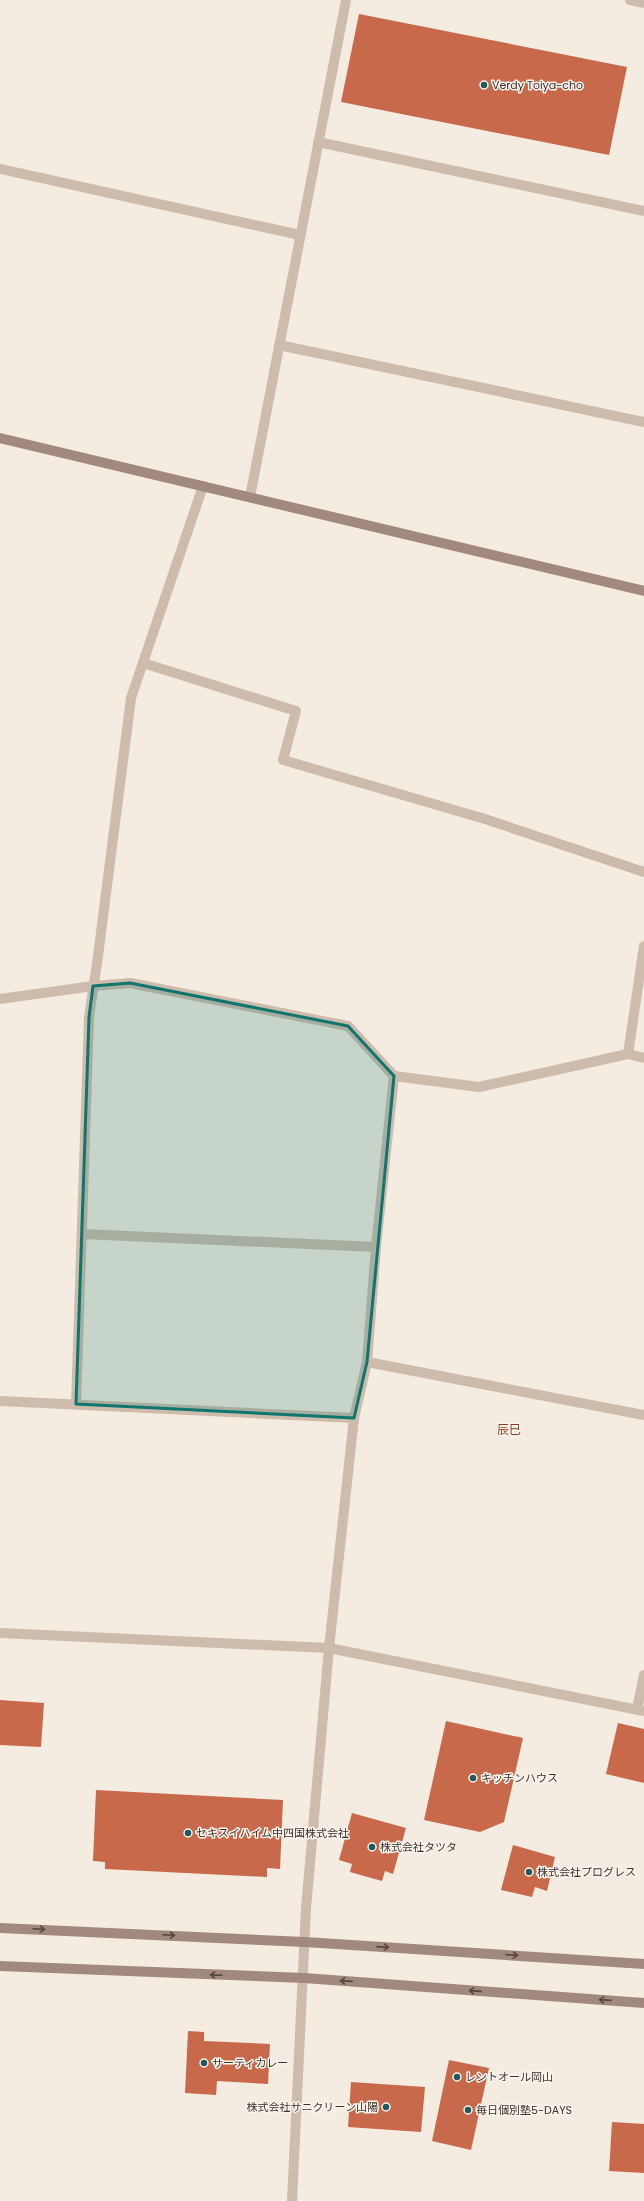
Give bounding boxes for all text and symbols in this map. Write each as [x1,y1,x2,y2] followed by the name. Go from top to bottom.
[492,77,583,93] place label: Verdy Toiya-cho
[479,80,489,90] marker: Verdy Toiya-cho
[497,1421,521,1438] district label: 辰巳
[481,1770,558,1786] place label: キッチンハウス
[468,1773,478,1783] marker: キッチンハウス
[196,1825,349,1841] place label: セキスイハイム中四国株式会社
[183,1828,193,1838] marker: セキスイハイム中四国株式会社
[380,1839,457,1855] place label: 株式会社タツタ
[367,1842,377,1852] marker: 株式会社タツタ
[537,1864,636,1880] place label: 株式会社プログレス
[524,1867,534,1877] marker: 株式会社プログレス
[32,1926,45,1933] one-way arrow
[162,1932,175,1939] one-way arrow
[376,1943,389,1950] one-way arrow
[505,1952,518,1959] one-way arrow
[210,1971,223,1978] one-way arrow
[340,1978,353,1985] one-way arrow
[469,1987,482,1994] one-way arrow
[599,1997,612,2004] one-way arrow
[212,2055,288,2071] place label: サーティカレー
[199,2058,209,2068] marker: サーティカレー
[465,2069,553,2085] place label: レントオール岡山
[452,2072,462,2082] marker: レントオール岡山
[247,2099,378,2115] place label: 株式会社サニクリーン山陽
[381,2102,391,2112] marker: 株式会社サニクリーン山陽
[476,2102,572,2118] place label: 毎日個別塾5-DAYS
[463,2105,473,2115] marker: 毎日個別塾5-DAYS

